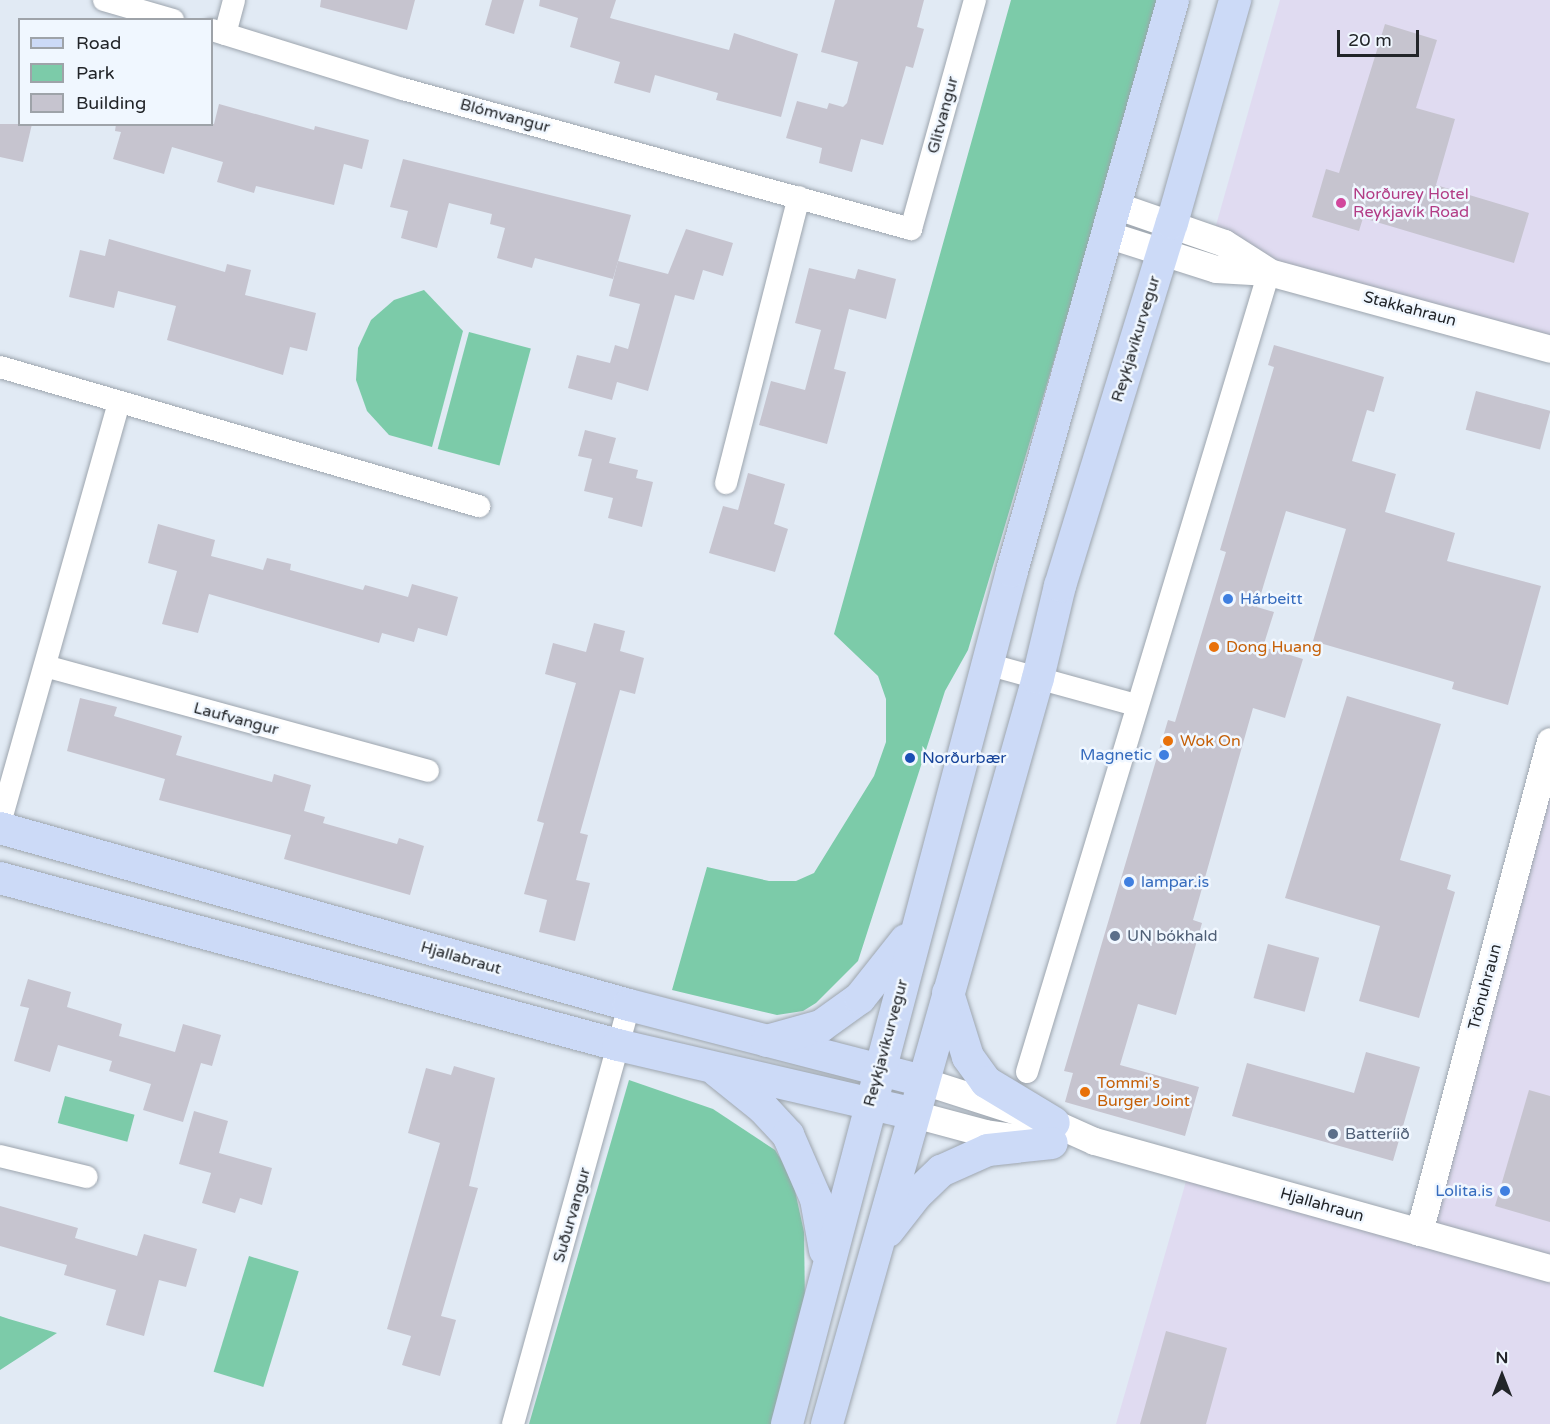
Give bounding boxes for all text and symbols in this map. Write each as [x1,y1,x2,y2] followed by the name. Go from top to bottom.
[18,18,213,126] legend
[1340,18,1422,56] scale bar
[1348,29,1392,51] text: 20 m
[76,32,121,54] text: Road
[76,62,114,84] text: Park
[923,74,963,156] street label: Glitvangur
[76,92,146,114] text: Building
[458,95,552,137] street label: Blómvangur
[1353,184,1469,222] place label: Norðurey Hotel Reykjavík Road
[1334,196,1348,210] marker: Norðurey Hotel Reykjavík Road
[1108,274,1164,404] street label: Reykjavíkurvegur
[1362,287,1458,331] street label: Stakkahraun
[1240,589,1303,609] place label: Hárbeitt
[1221,592,1235,606] marker: Hárbeitt
[1226,637,1322,657] place label: Dong Huang
[1207,640,1221,654] marker: Dong Huang
[191,698,281,740] street label: Laufvangur
[1180,731,1241,751] place label: Wok On
[1161,734,1175,748] marker: Wok On
[1080,745,1152,765] place label: Magnetic
[922,748,1006,768] place label: Norðurbær
[1157,748,1171,762] marker: Magnetic
[903,751,917,765] marker: Norðurbær
[1141,872,1209,892] place label: lampar.is
[1122,875,1136,889] marker: lampar.is
[1127,926,1217,946] place label: UN bókhald
[1108,929,1122,943] marker: UN bókhald
[418,937,504,979] street label: Hjallabraut
[1464,942,1506,1032] street label: Trönuhraun
[860,977,912,1109] street label: Reykjavíkurvegur
[1097,1073,1190,1111] place label: Tommi's Burger Joint
[1078,1085,1092,1099] marker: Tommi's Burger Joint
[1345,1124,1410,1144] place label: Batteríið
[1326,1127,1340,1141] marker: Batteríið
[549,1165,595,1265] street label: Suðurvangur
[1435,1181,1493,1201] place label: Lolita.is
[1278,1184,1366,1226] street label: Hjallahraun
[1498,1184,1512,1198] marker: Lolita.is
[1472,1346,1532,1406] north arrow
[1496,1348,1508,1368] text: N

